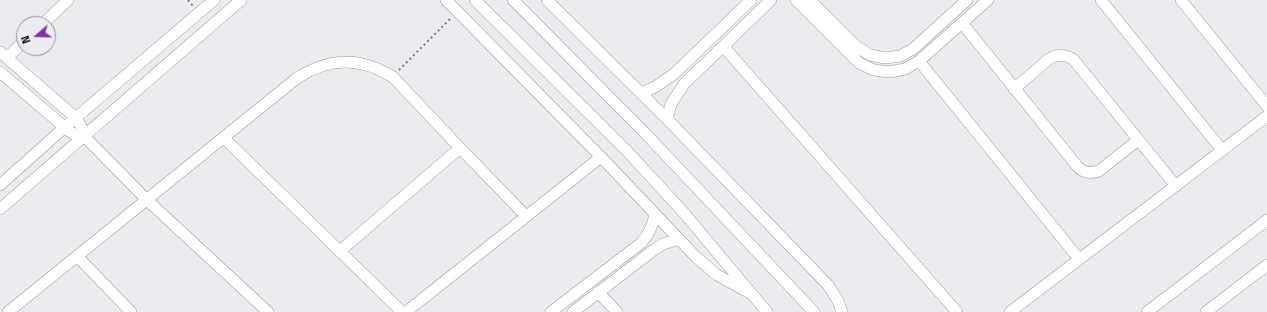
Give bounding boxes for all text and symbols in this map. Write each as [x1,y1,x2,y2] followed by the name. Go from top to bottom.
[16,16,56,56] north arrow
[17,33,34,46] text: N

